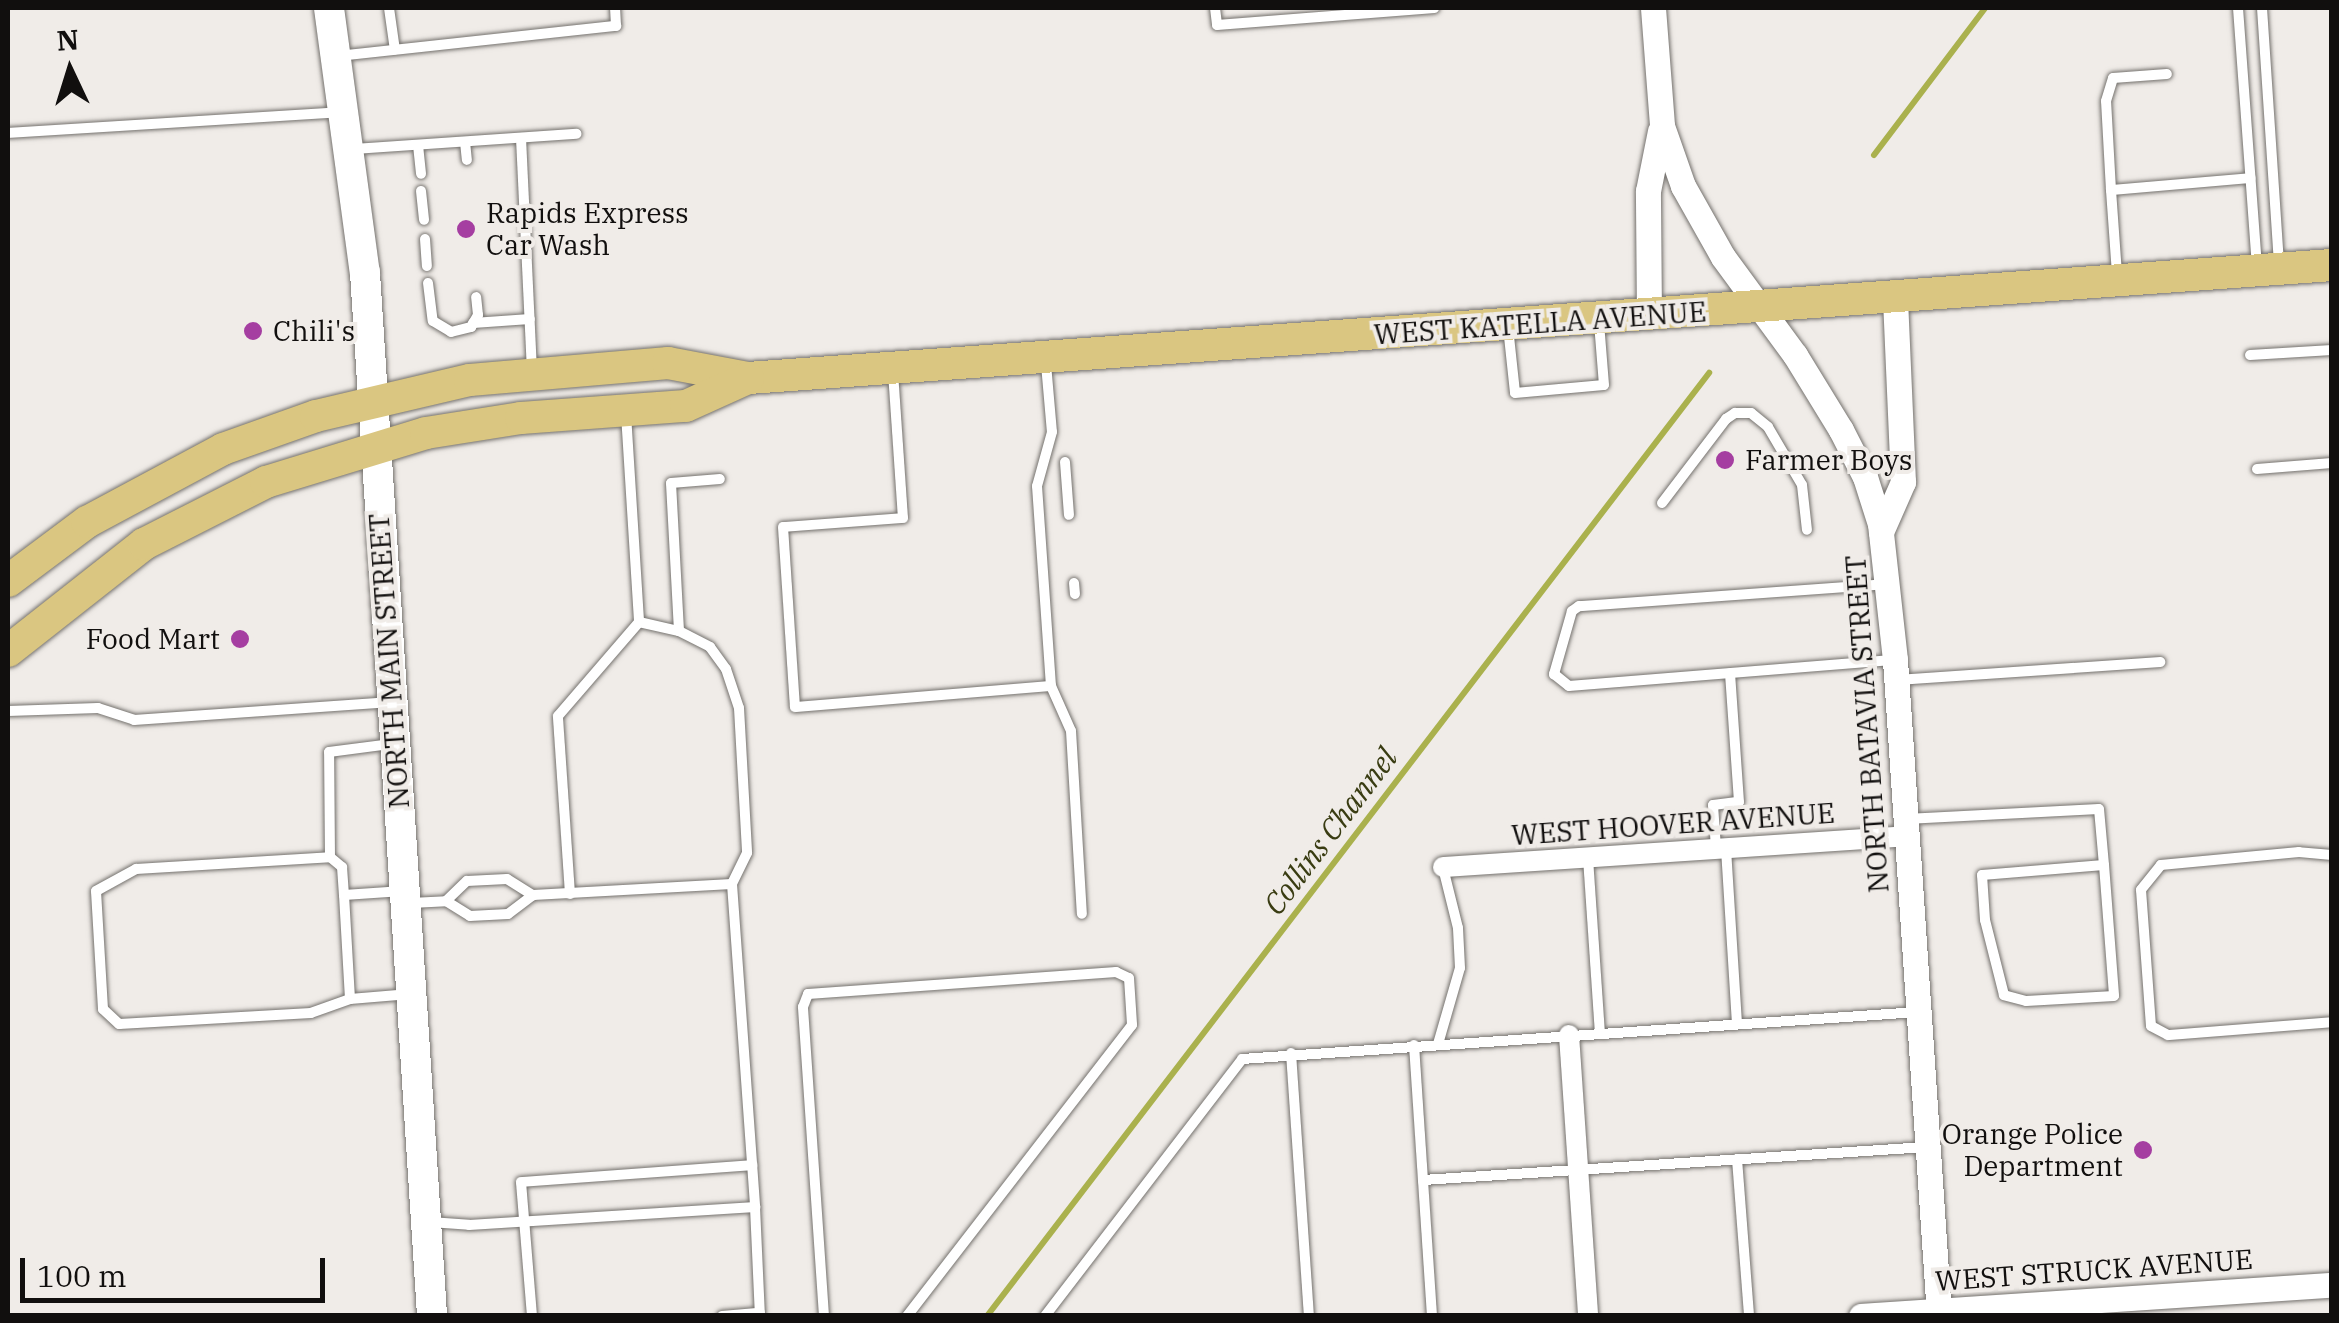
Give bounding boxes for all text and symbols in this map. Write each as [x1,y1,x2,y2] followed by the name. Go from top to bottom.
[20,20,120,120] north arrow
[56,20,80,59] text: N
[486,196,689,262] place label: Rapids Express Car Wash
[455,218,477,240] marker: Rapids Express Car Wash
[1372,295,1708,351] street label: WEST KATELLA AVENUE
[273,314,355,348] place label: Chili's
[242,320,264,342] marker: Chili's
[1745,443,1912,477] place label: Farmer Boys
[1714,449,1736,471] marker: Farmer Boys
[362,512,416,810] street label: NORTH MAIN STREET
[1838,554,1896,894] street label: NORTH BATAVIA STREET
[86,622,220,656] place label: Food Mart
[229,628,251,650] marker: Food Mart
[1256,741,1404,921] water label: Collins Channel
[1510,796,1836,852] street label: WEST HOOVER AVENUE
[1942,1117,2123,1183] place label: Orange Police Department
[2132,1139,2154,1161] marker: Orange Police Department
[25,1238,330,1300] scale bar
[1934,1242,2254,1298] street label: WEST STRUCK AVENUE
[37,1256,127,1295] text: 100 m

